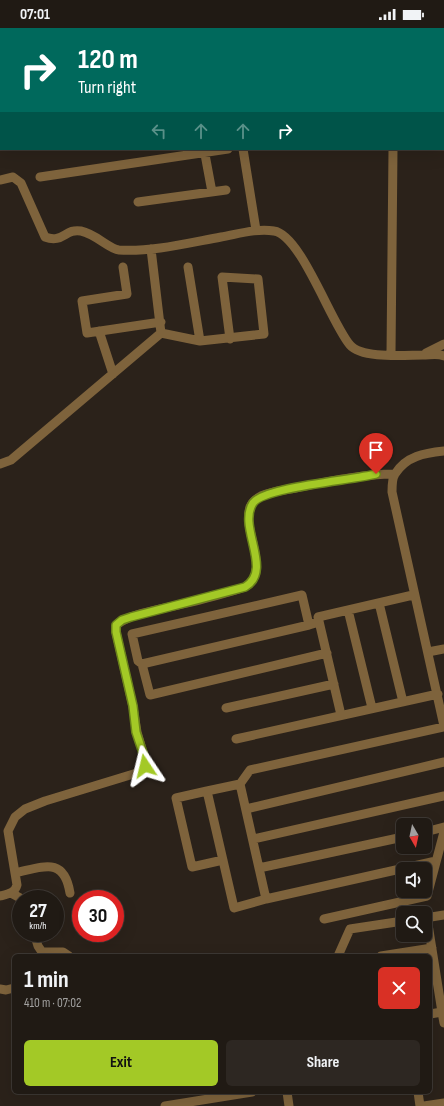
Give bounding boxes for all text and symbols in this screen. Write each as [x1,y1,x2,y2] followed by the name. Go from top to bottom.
[20,5,50,24] text: 07:01
[78,43,138,76] text: 120 m
[12,44,64,96] icon: right
[78,77,136,98] text: Turn right
[148,120,170,142] icon: left
[190,120,212,142] icon: ahead
[232,120,254,142] icon: ahead
[274,120,296,142] icon: right
[359,433,393,474] pin
[365,439,387,461] icon: arrive
[124,745,166,787] position arrow
[396,818,432,854] north arrow
[396,818,432,942] map controls
[396,862,432,898] button: sound
[72,890,124,942] speed limit sign: 30
[29,899,47,923] text: 27
[396,906,432,942] button: search
[29,920,47,932] text: km/h
[24,965,69,994] text: 1 min
[378,967,420,1009] button: close
[24,995,81,1011] text: 410 m · 07:02
[24,1040,218,1086] button: Exit
[226,1040,420,1086] button: Share

